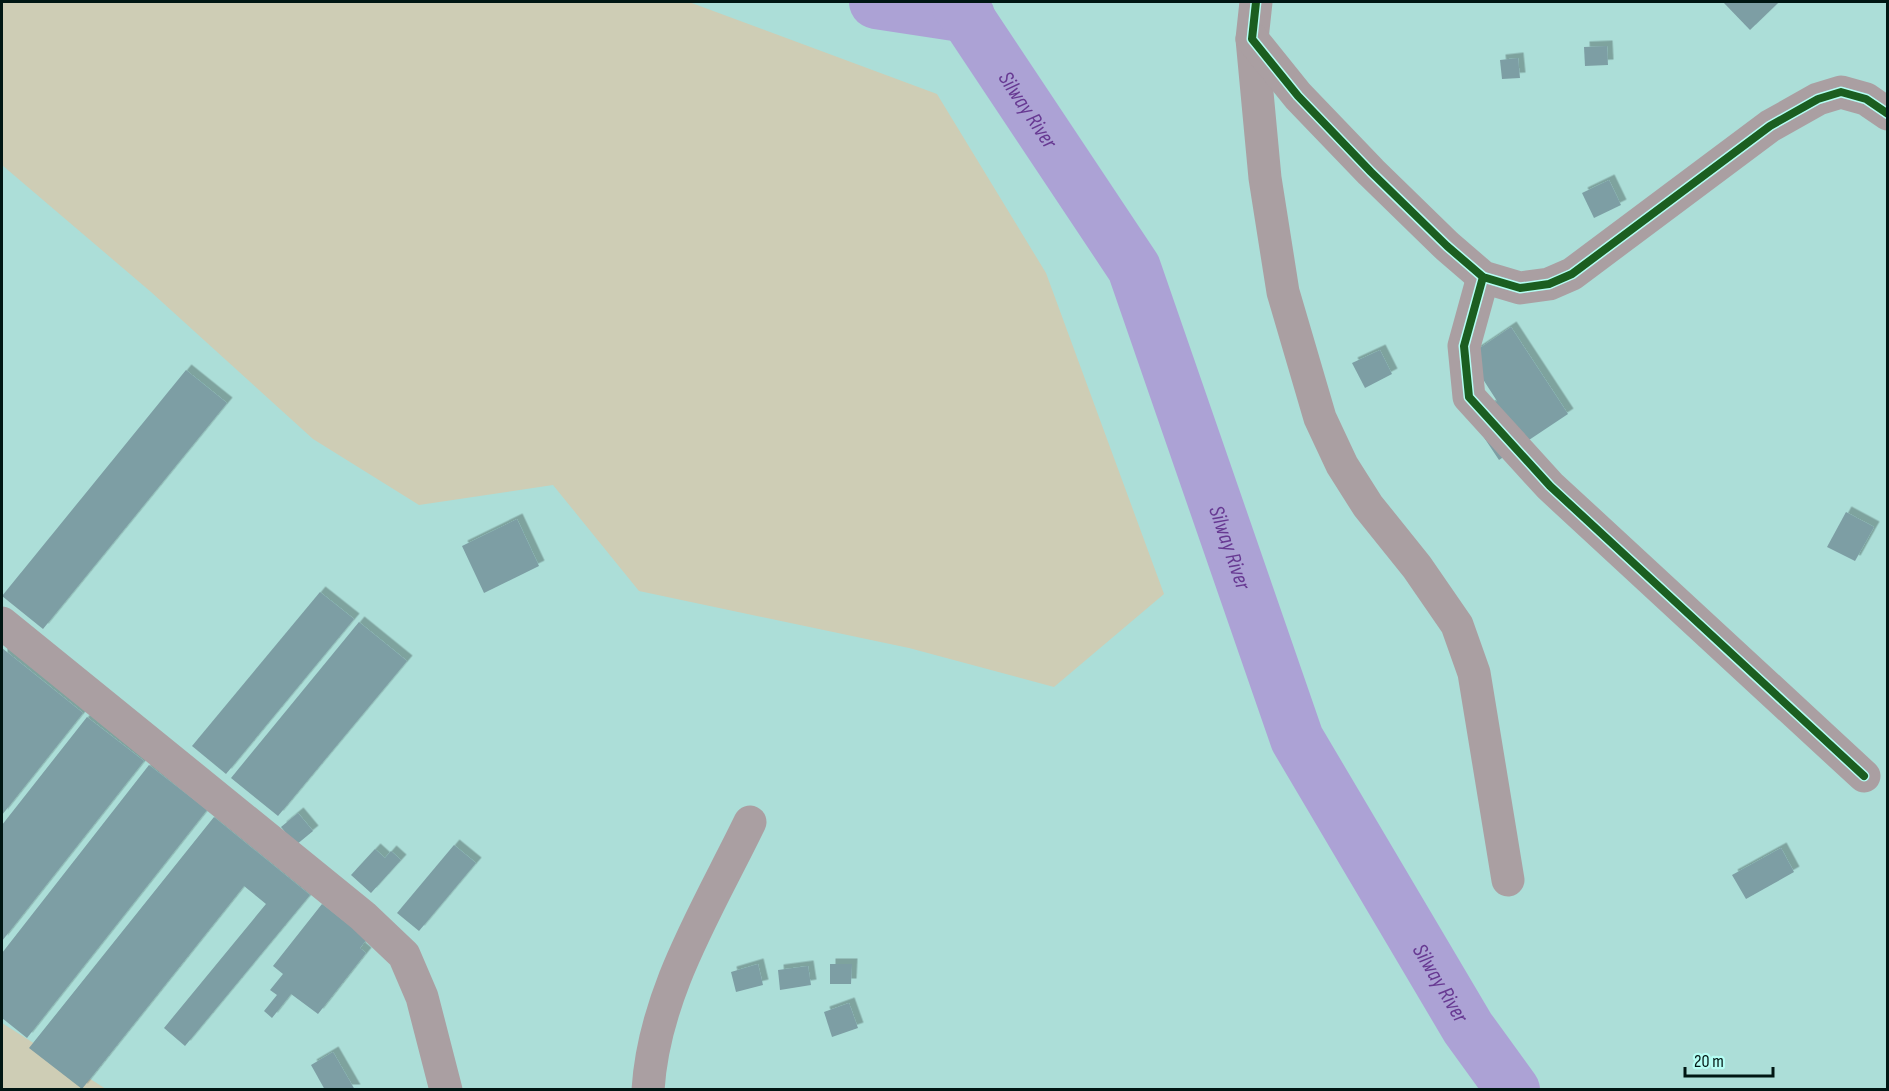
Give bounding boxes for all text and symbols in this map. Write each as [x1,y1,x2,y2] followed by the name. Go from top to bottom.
[992,67,1063,155] water label: Silway River
[1202,502,1256,594] water label: Silway River
[1406,939,1474,1028] water label: Silway River
[1685,1040,1774,1078] scale bar
[1694,1051,1724,1072] text: 20 m

